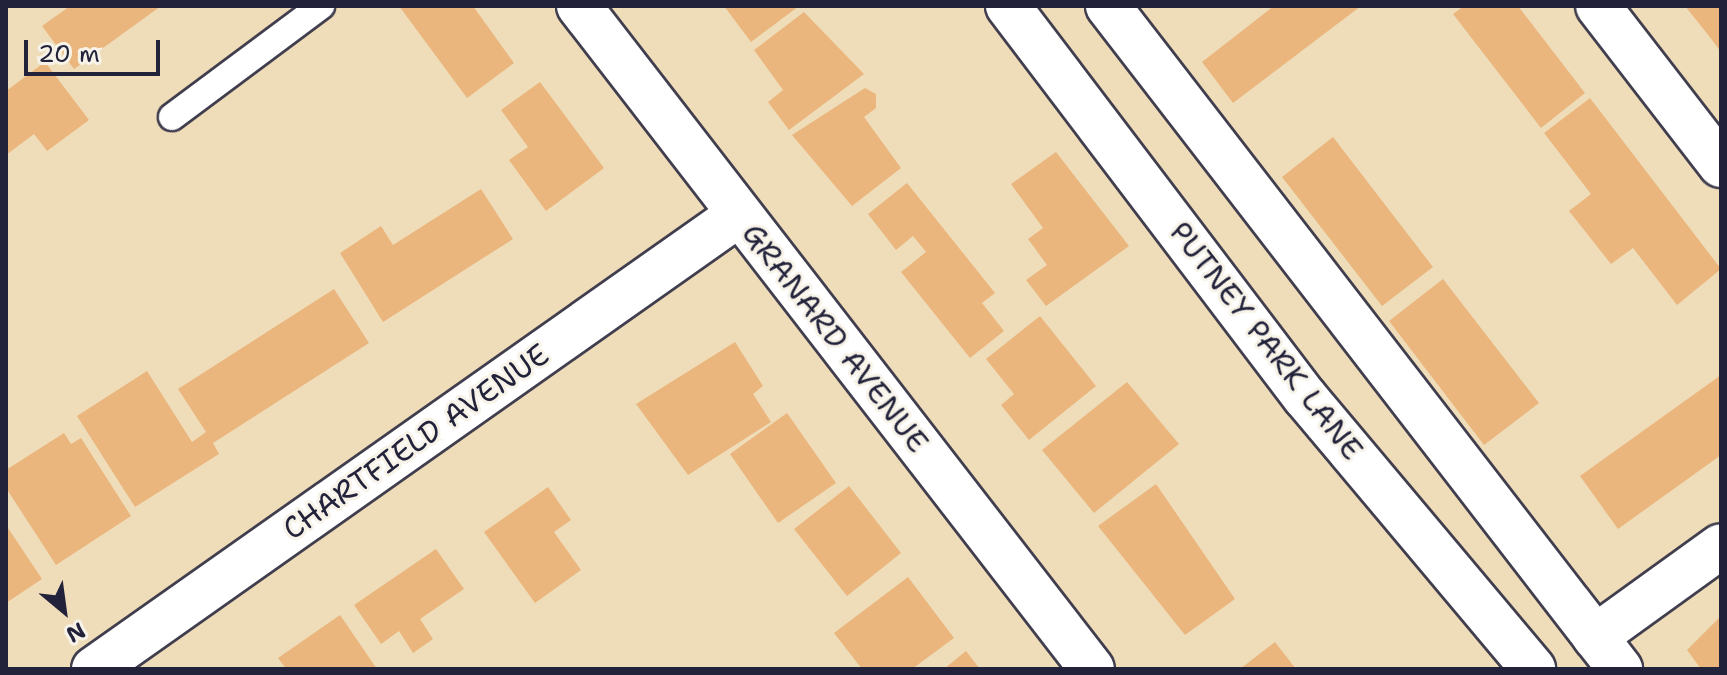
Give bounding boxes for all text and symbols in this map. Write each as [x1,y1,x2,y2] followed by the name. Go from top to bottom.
[28,24,164,74] scale bar
[38,38,100,70] text: 20 m
[1162,215,1370,467] street label: PUTNEY PARK LANE
[734,216,936,460] street label: GRANARD AVENUE
[276,337,556,547] street label: CHARTFIELD AVENUE
[24,571,104,651] north arrow
[61,616,91,649] text: N

